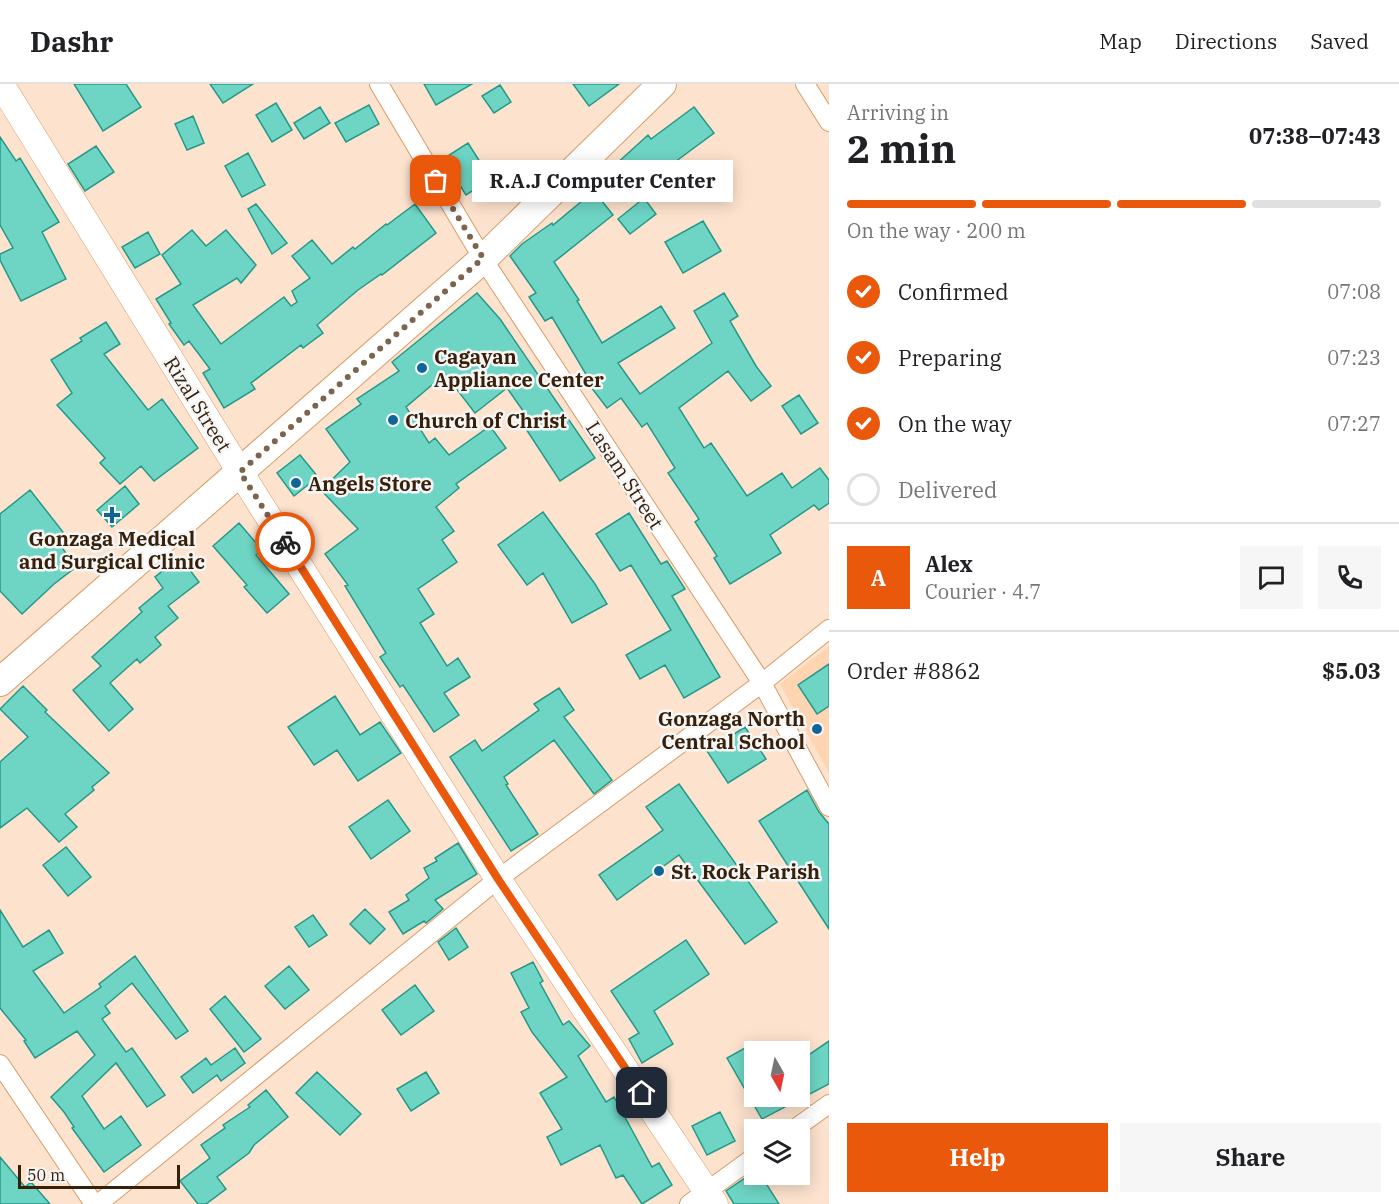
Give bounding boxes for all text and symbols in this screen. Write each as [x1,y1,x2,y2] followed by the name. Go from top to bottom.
[30,23,113,60] text: Dashr
[1099,27,1142,55] text: Map
[1175,27,1277,55] text: Directions
[1310,27,1369,55] text: Saved
[847,99,949,126] text: Arriving in
[1249,121,1381,150] text: 07:38–07:43
[847,123,956,174] text: 2 min
[410,155,461,206] pin
[472,160,733,202] callout: R.A.J Computer Center
[419,164,452,197] icon: bag
[489,167,716,194] text: R.A.J Computer Center
[847,217,1026,244] text: On the way · 200 m
[847,275,880,308] icon: check
[898,277,1009,306] text: Confirmed
[1327,278,1381,305] text: 07:08
[847,341,880,374] icon: check
[434,343,604,393] place label: Cagayan Appliance Center
[898,343,1002,372] text: Preparing
[1327,344,1381,371] text: 07:23
[158,351,238,457] street label: Rizal Street
[415,361,429,375] marker: Cagayan Appliance Center
[405,407,567,434] place label: Church of Christ
[847,407,880,440] icon: check
[898,409,1012,438] text: On the way
[1327,410,1381,437] text: 07:27
[386,413,400,427] marker: Church of Christ
[580,416,670,534] street label: Lasam Street
[308,470,432,497] place label: Angels Store
[898,475,997,504] text: Delivered
[289,476,303,490] marker: Angels Store
[103,506,121,524] marker: Gonzaga Medical and Surgical Clinic
[255,512,315,572] courier
[19,525,205,575] place label: Gonzaga Medical and Surgical Clinic
[269,526,302,559] icon: bike
[1240,546,1303,609] button: chat
[1318,546,1381,609] button: phone
[925,549,973,578] text: Alex
[871,563,886,592] text: A
[925,578,1041,605] text: Courier · 4.7
[847,656,981,685] text: Order #8862
[1322,656,1381,685] text: $5.03
[658,705,805,755] place label: Gonzaga North Central School
[810,722,824,736] marker: Gonzaga North Central School
[671,858,820,885] place label: St. Rock Parish
[652,864,666,878] marker: St. Rock Parish
[744,1041,810,1107] north arrow
[744,1041,810,1185] map controls
[616,1067,667,1118] pin
[625,1076,658,1109] icon: home
[744,1119,810,1185] button: layers
[847,1123,1108,1192] button: Help
[1120,1123,1381,1192] button: Share
[18,1162,180,1190] scale bar
[27,1165,65,1185] text: 50 m

